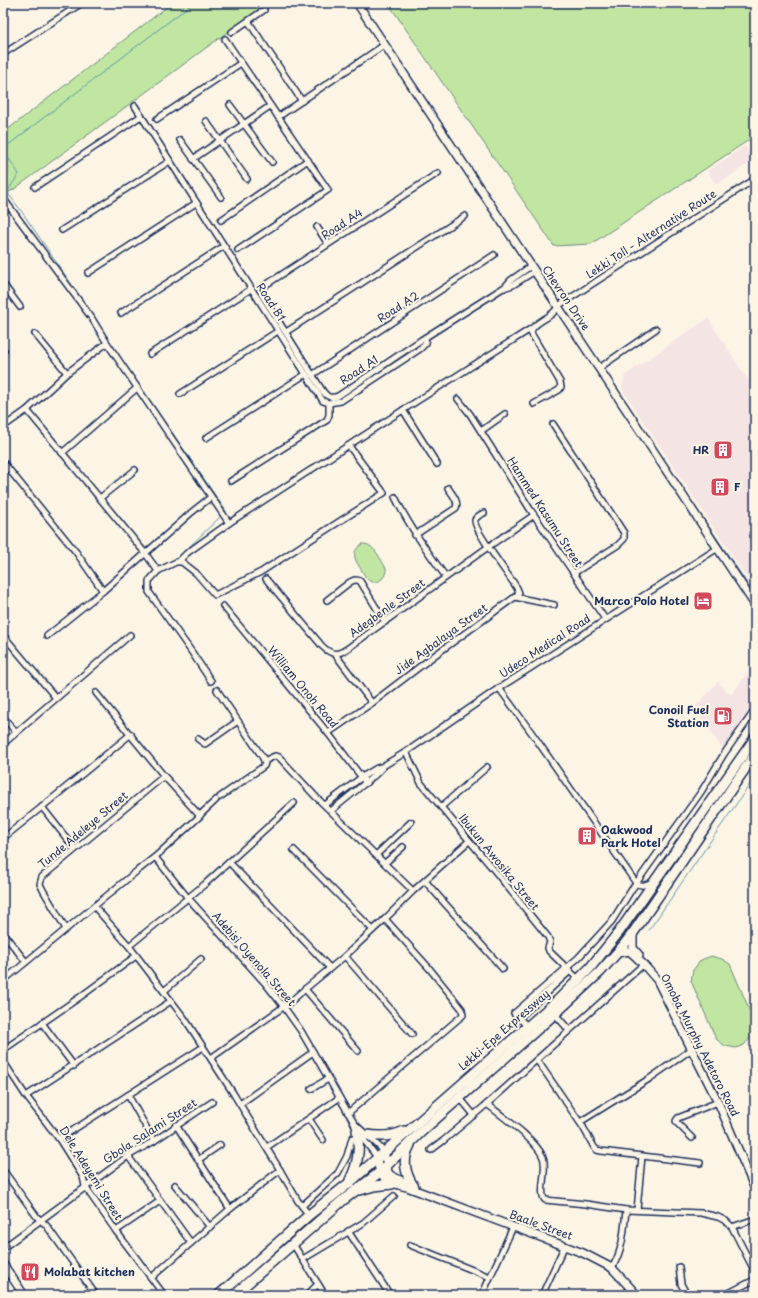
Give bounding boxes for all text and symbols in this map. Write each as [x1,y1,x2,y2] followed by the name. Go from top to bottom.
[582,185,719,282] street label: Lekki Toll - Alternative Route
[318,204,366,243] street label: Road A4
[538,262,595,334] street label: Chevron Drive
[253,279,290,324] street label: Road B1
[374,287,422,326] street label: Road A2
[336,351,381,388] street label: Road A1
[712,439,734,461] building icon: HR
[693,441,709,458] place label: HR
[503,453,588,571] street label: Hammed Kasumu Street
[709,476,731,498] building icon: F
[734,478,741,495] place label: F
[345,574,429,641] street label: Adegbenle Street
[692,590,714,612] hotel icon: Marco Polo Hotel
[594,592,689,609] place label: Marco Polo Hotel
[391,599,491,678] street label: Jide Agbalaya Street
[496,610,594,681] street label: Udeco Medical Road
[264,642,343,731] street label: William Onoh Road
[649,701,709,731] place label: Conoil Fuel Station
[712,705,734,727] fuel station icon: Conoil Fuel Station
[34,787,132,872] street label: Tunde Adeleye Street
[455,810,544,914] street label: Ibukun Awosika Street
[601,821,661,851] place label: Oakwood Park Hotel
[576,825,598,847] building icon: Oakwood Park Hotel
[209,908,300,1010] street label: Adebisi Oyenola Street
[657,970,744,1119] street label: Omoba Murphy Adetoro Road
[454,985,553,1074] street label: Lekki-Epe Expressway
[100,1094,200,1167] street label: Gbola Salami Street
[56,1122,128,1224] street label: Dele Adeyemi Street
[507,1205,576,1244] street label: Baale Street
[19,1261,41,1283] restaurant icon: Molabat kitchen
[44,1263,135,1280] place label: Molabat kitchen

